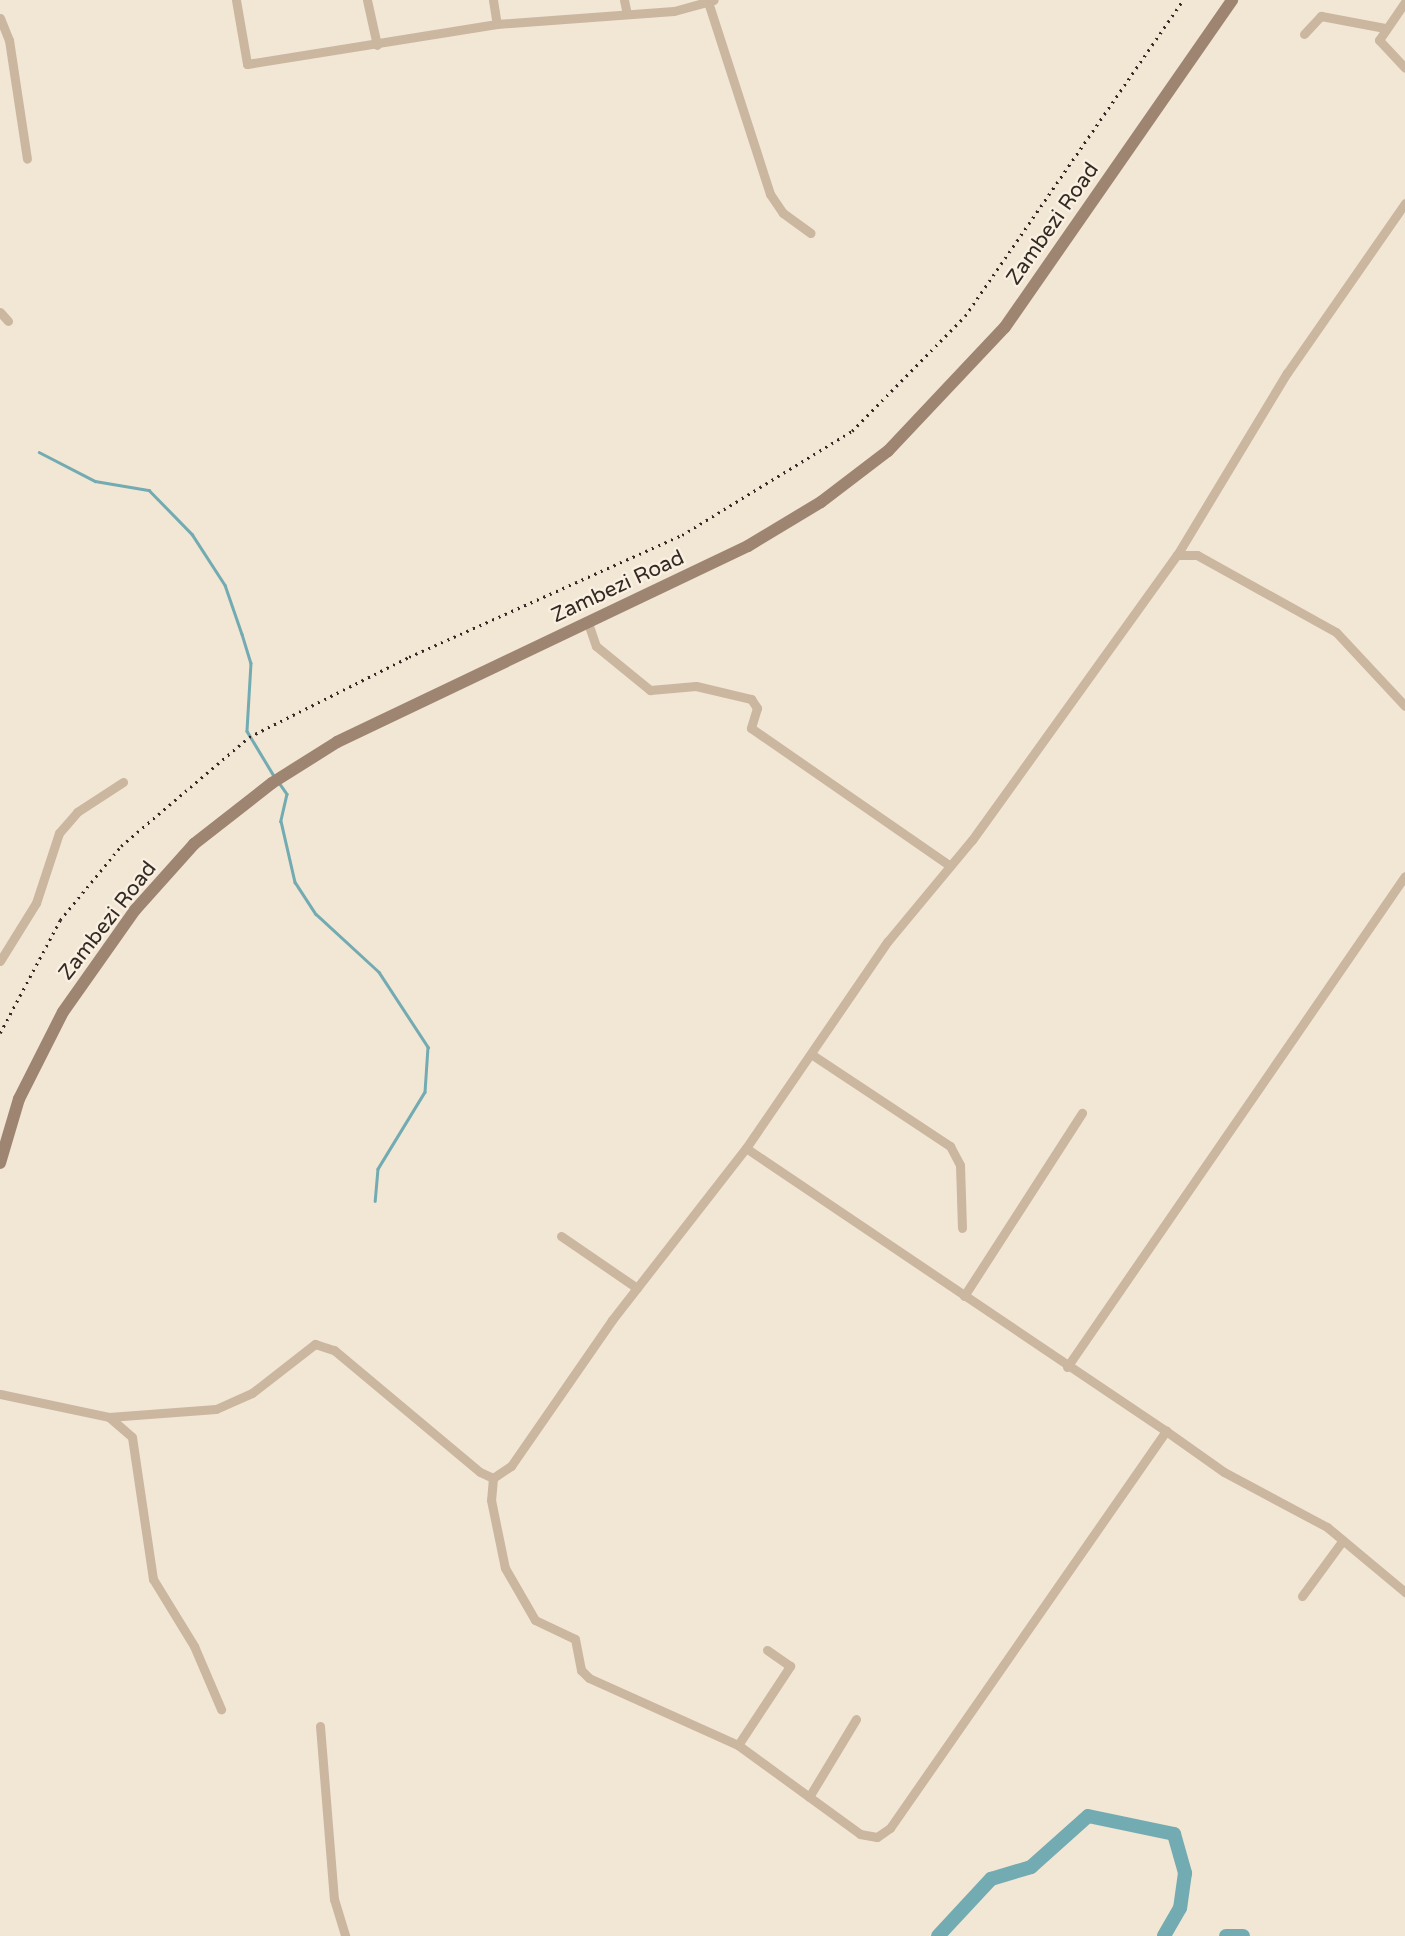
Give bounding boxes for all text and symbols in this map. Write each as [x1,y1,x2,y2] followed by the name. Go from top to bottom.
[1002,158,1104,290] street label: Zambezi Road
[548,545,688,629] street label: Zambezi Road
[54,857,162,985] street label: Zambezi Road

